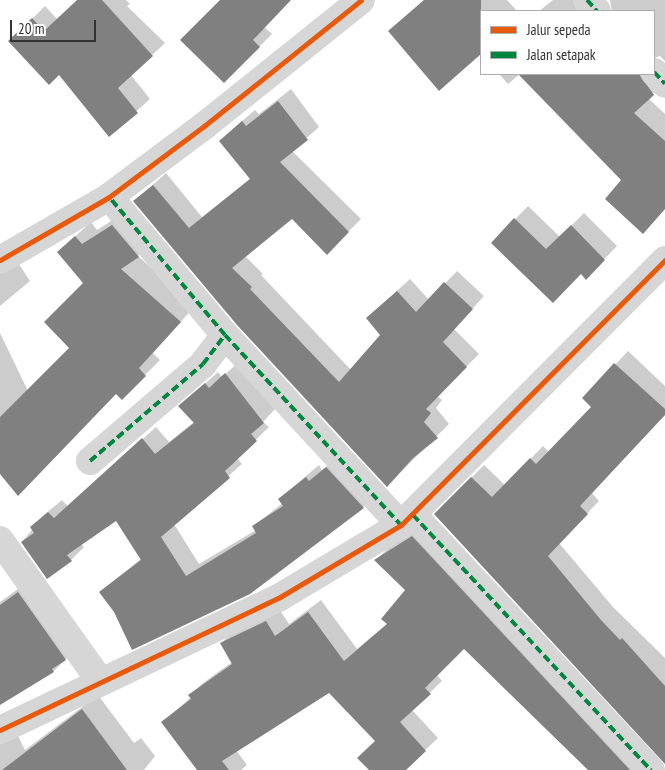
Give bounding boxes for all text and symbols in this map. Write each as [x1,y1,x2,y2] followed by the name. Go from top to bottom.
[12,10,99,42] scale bar
[480,10,655,75] legend
[18,19,44,38] text: 20 m
[527,20,590,39] text: Jalur sepeda
[527,45,596,64] text: Jalan setapak

